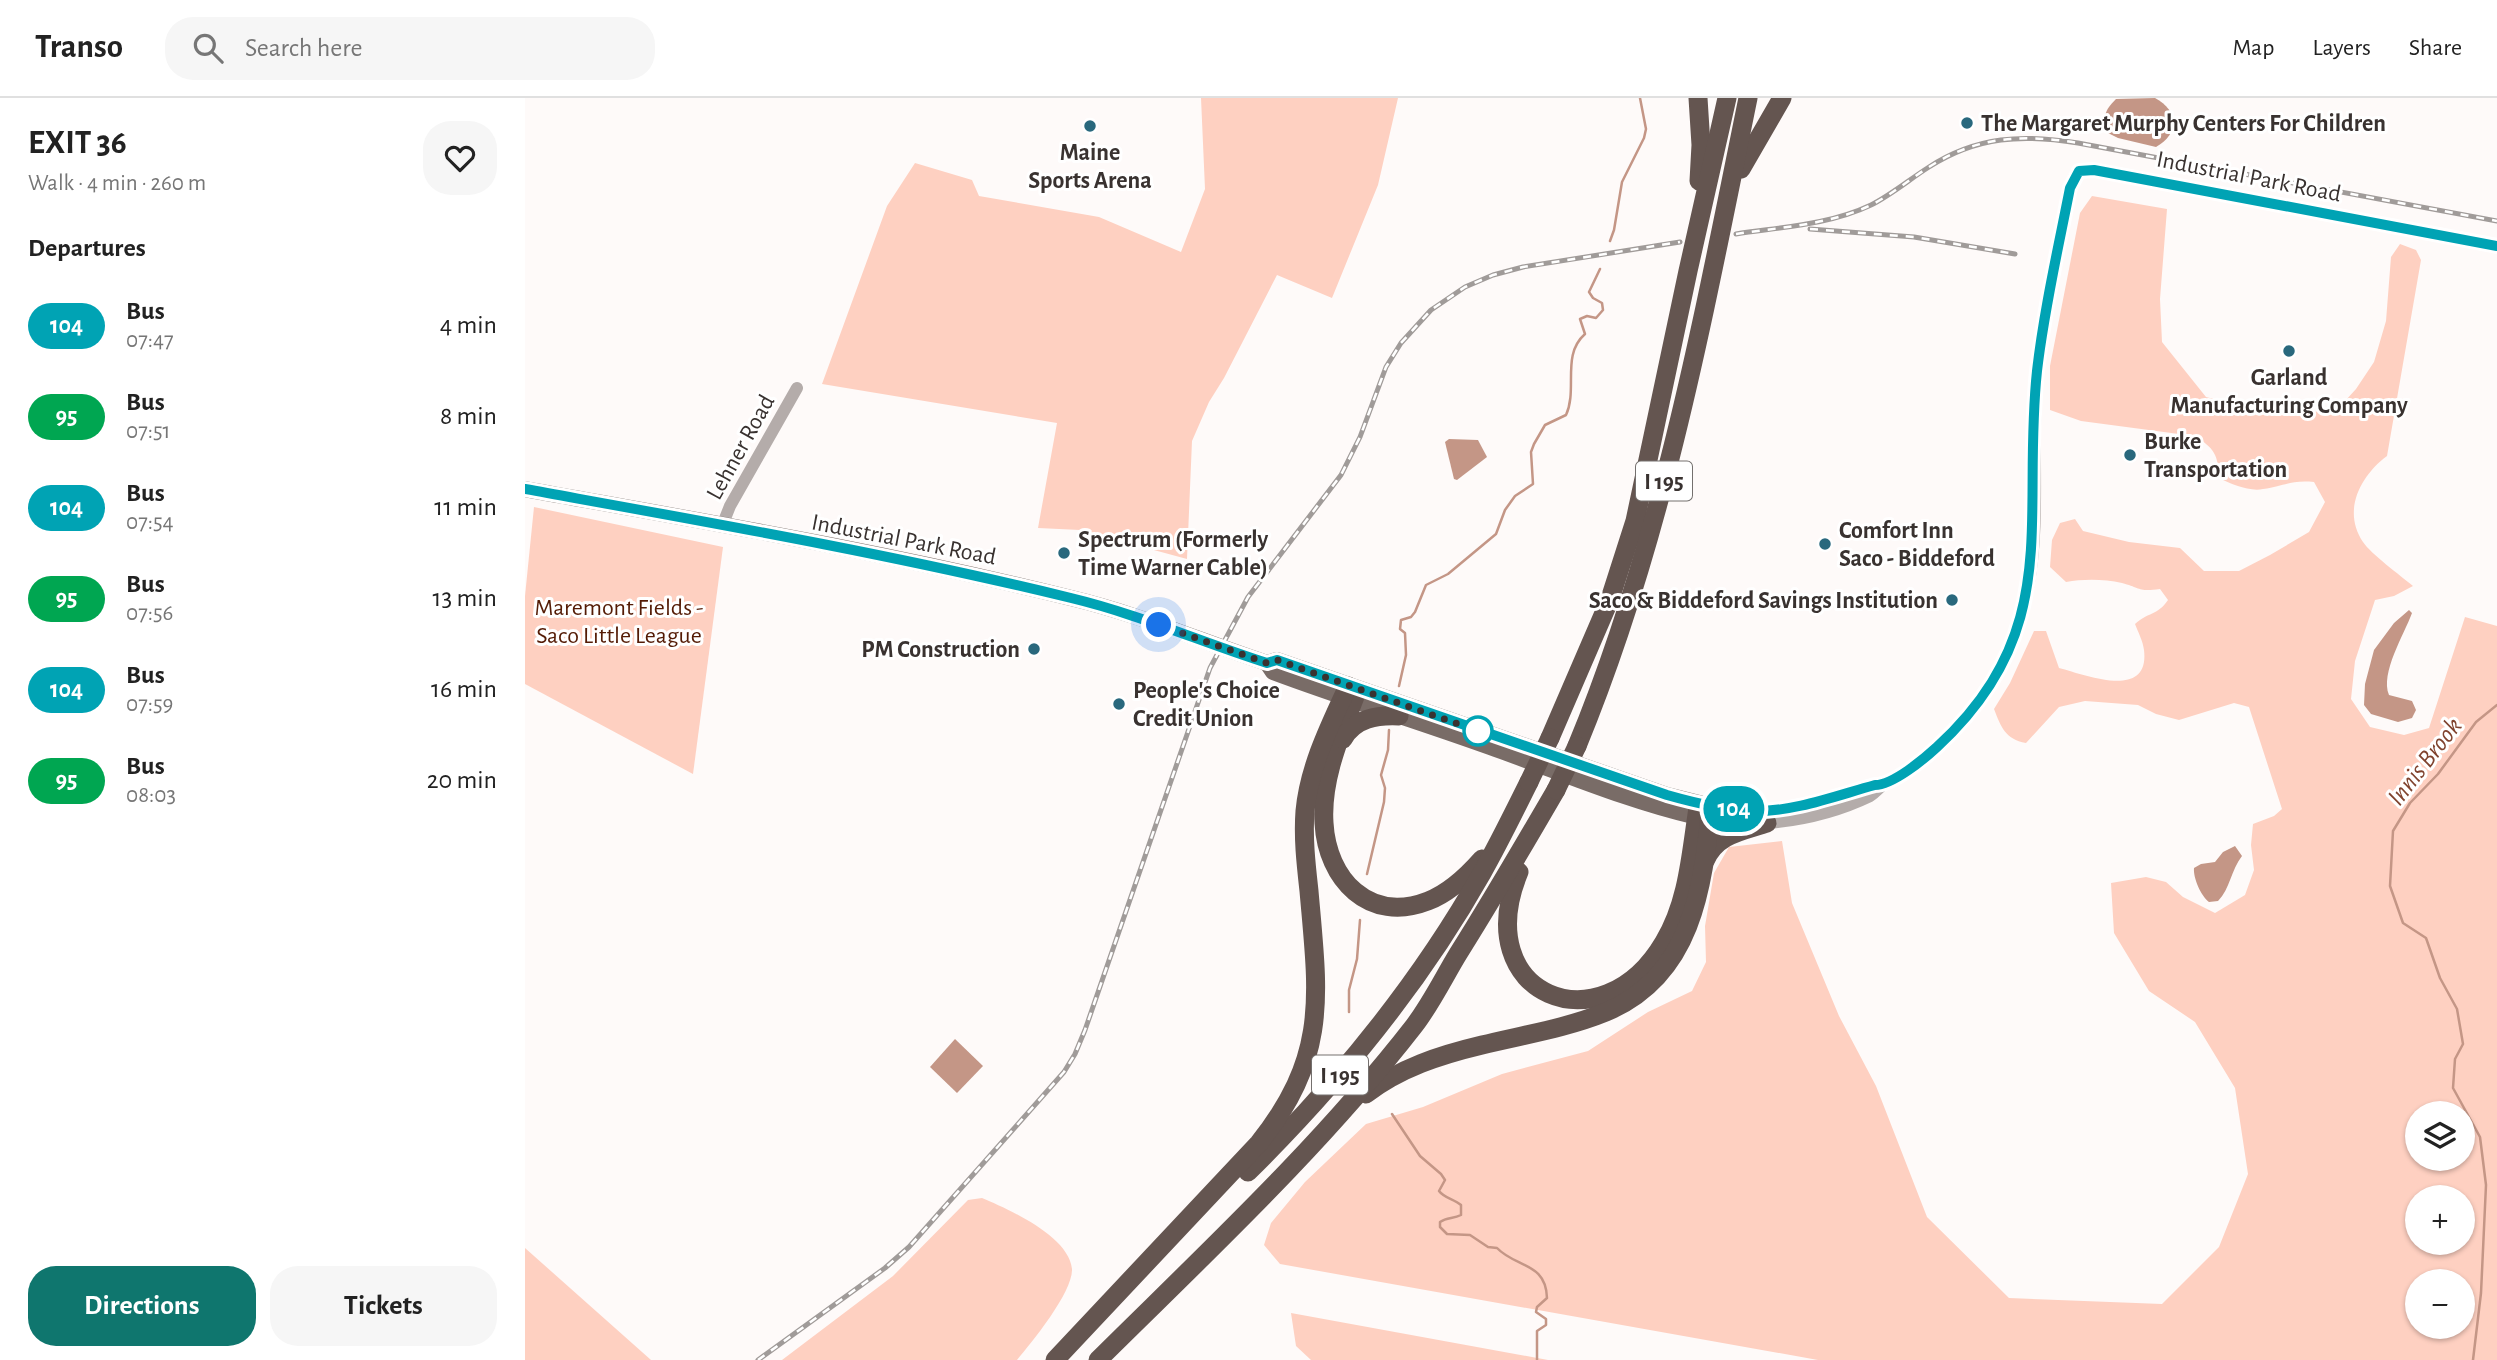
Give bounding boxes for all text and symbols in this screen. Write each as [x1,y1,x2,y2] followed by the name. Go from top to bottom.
[165,17,655,80] search box
[189,29,227,67] icon: search
[35,31,123,64] text: Transo
[245,35,363,61] text: Search here
[2232,36,2274,60] text: Map
[2312,36,2371,60] text: Layers
[2409,36,2462,60] text: Share
[1981,112,2386,136] place label: The Margaret Murphy Centers For Children
[1959,115,1975,131] marker: The Margaret Murphy Centers For Children
[1082,118,1098,134] marker: Maine Sports Arena
[423,121,497,195] button: heart
[28,127,127,160] text: EXIT 36
[1028,141,1152,193] place label: Maine Sports Arena
[2155,147,2343,207] street label: Industrial Park Road
[28,172,206,195] text: Walk · 4 min · 260 m
[28,235,146,261] text: Departures
[126,298,165,324] text: Bus
[440,312,497,338] text: 4 min
[50,314,83,338] text: 104
[126,329,174,352] text: 07:47
[2281,343,2297,359] marker: Garland Manufacturing Company
[2170,366,2408,418] place label: Garland Manufacturing Company
[126,389,165,415] text: Bus
[702,391,779,504] street label: Lehner Road
[440,403,497,429] text: 8 min
[56,405,77,429] text: 95
[126,420,171,443] text: 07:51
[2144,430,2287,482] place label: Burke Transportation
[2122,447,2138,463] marker: Burke Transportation
[1636,462,1692,500] road number: I 195
[126,480,165,506] text: Bus
[434,494,497,520] text: 11 min
[50,496,83,520] text: 104
[810,510,998,570] street label: Industrial Park Road
[126,511,174,534] text: 07:54
[1839,519,1995,571] place label: Comfort Inn Saco - Biddeford
[1078,528,1268,580] place label: Spectrum (Formerly Time Warner Cable)
[1817,536,1833,552] marker: Comfort Inn Saco - Biddeford
[1056,545,1072,561] marker: Spectrum (Formerly Time Warner Cable)
[126,571,165,597] text: Bus
[433,585,497,611] text: 13 min
[56,587,77,611] text: 95
[1589,589,1938,613] place label: Saco & Biddeford Savings Institution
[1944,592,1960,608] marker: Saco & Biddeford Savings Institution
[535,596,703,648] park label: Maremont Fields - Saco Little League
[126,602,173,625] text: 07:56
[1141,607,1176,642] your location
[861,638,1020,662] place label: PM Construction
[1026,641,1042,657] marker: PM Construction
[126,662,165,688] text: Bus
[431,676,497,702] text: 16 min
[50,678,83,702] text: 104
[1133,679,1280,731] place label: People's Choice Credit Union
[126,693,173,716] text: 07:59
[1111,696,1127,712] marker: People's Choice Credit Union
[2383,713,2467,810] water label: Innis Brook
[1463,716,1493,746] unlabelled marker
[126,753,165,779] text: Bus
[427,767,497,793] text: 20 min
[56,769,77,793] text: 95
[126,784,176,807] text: 08:03
[1694,786,1774,832] line badge: 104
[1717,797,1751,821] text: 104
[1312,1056,1368,1094] road number: I 195
[2405,1101,2475,1339] map controls
[2405,1101,2475,1171] button: layers
[2405,1185,2475,1255] button: +
[28,1266,256,1346] button: Directions
[270,1266,497,1346] button: Tickets
[2405,1269,2475,1339] button: −

